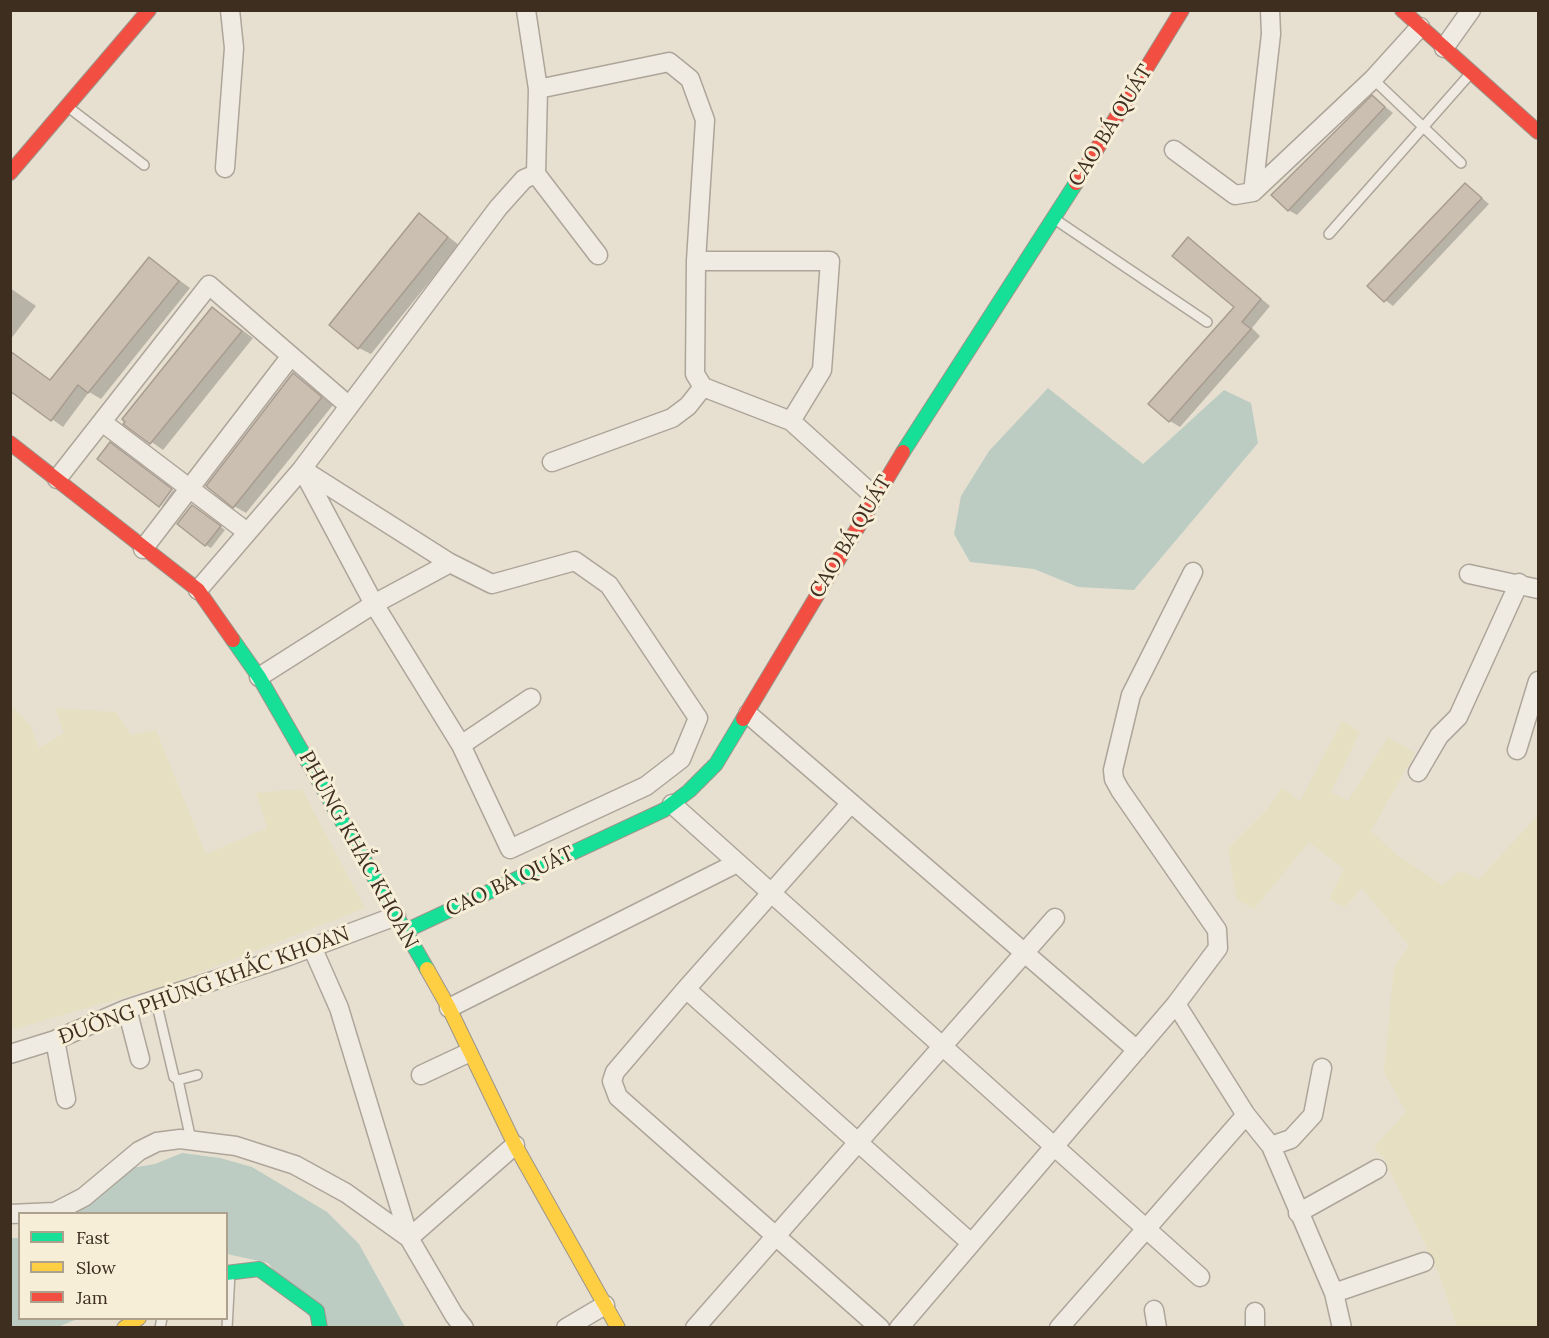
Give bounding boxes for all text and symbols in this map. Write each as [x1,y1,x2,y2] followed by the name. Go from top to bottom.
[1064,60,1158,192] street label: CAO BÁ QUÁT
[804,471,898,603] street label: CAO BÁ QUÁT
[293,747,423,953] street label: PHÙNG KHẮC KHOAN
[442,841,578,923] street label: CAO BÁ QUÁT
[55,922,353,1050] street label: ĐƯỜNG PHÙNG KHẮC KHOAN
[18,1212,228,1320] legend
[76,1226,110,1249] text: Fast
[76,1256,116,1279] text: Slow
[76,1286,108,1309] text: Jam

